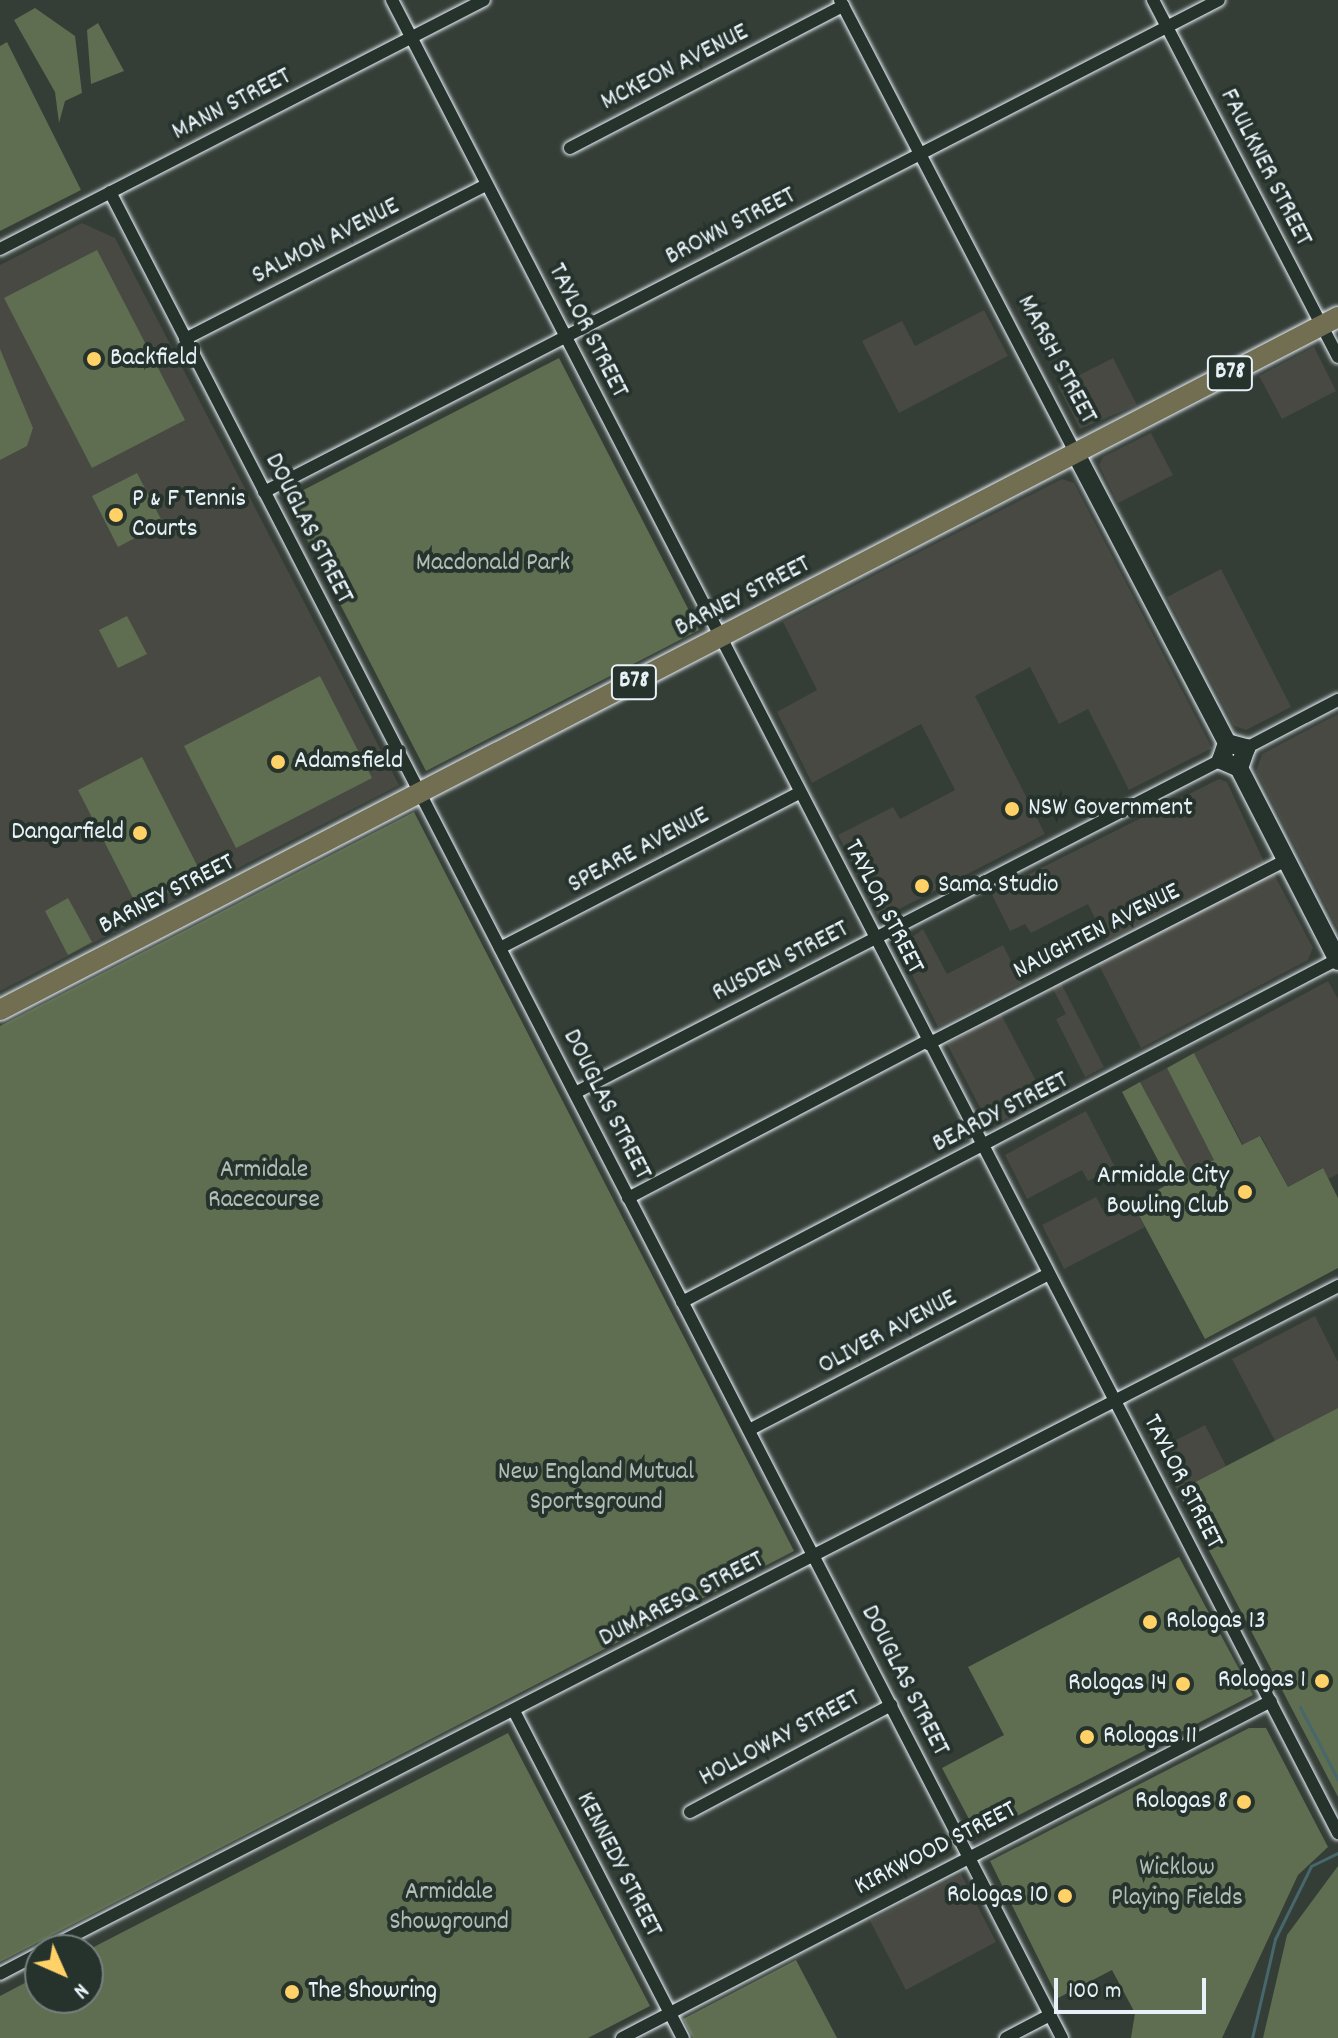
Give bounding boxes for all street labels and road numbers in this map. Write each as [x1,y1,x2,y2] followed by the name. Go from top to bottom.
[596,17,754,119] street label: MCKEON AVENUE
[167,62,297,148] street label: MANN STREET
[1212,84,1318,252] street label: FAULKNER STREET
[661,181,801,273] street label: BROWN STREET
[247,192,405,292] street label: SALMON AVENUE
[540,259,634,403] street label: TAYLOR STREET
[1009,290,1103,430] street label: MARSH STREET
[1206,353,1254,393] road number: B78
[257,449,359,609] street label: DOUGLAS STREET
[670,550,816,644] street label: BARNEY STREET
[610,662,658,702] road number: B78
[563,801,715,901] street label: SPEARE AVENUE
[836,835,930,979] street label: TAYLOR STREET
[94,848,240,942] street label: BARNEY STREET
[1009,877,1185,987] street label: NAUGHTEN AVENUE
[707,914,855,1010] street label: RUSDEN STREET
[555,1025,657,1185] street label: DOUGLAS STREET
[928,1065,1074,1161] street label: BEARDY STREET
[813,1283,963,1383] street label: OLIVER AVENUE
[1135,1410,1229,1554] street label: TAYLOR STREET
[594,1545,770,1655] street label: DUMARESQ STREET
[853,1601,955,1761] street label: DOUGLAS STREET
[694,1684,866,1794] street label: HOLLOWAY STREET
[568,1787,668,1943] street label: KENNEDY STREET
[850,1795,1022,1903] street label: KIRKWOOD STREET

